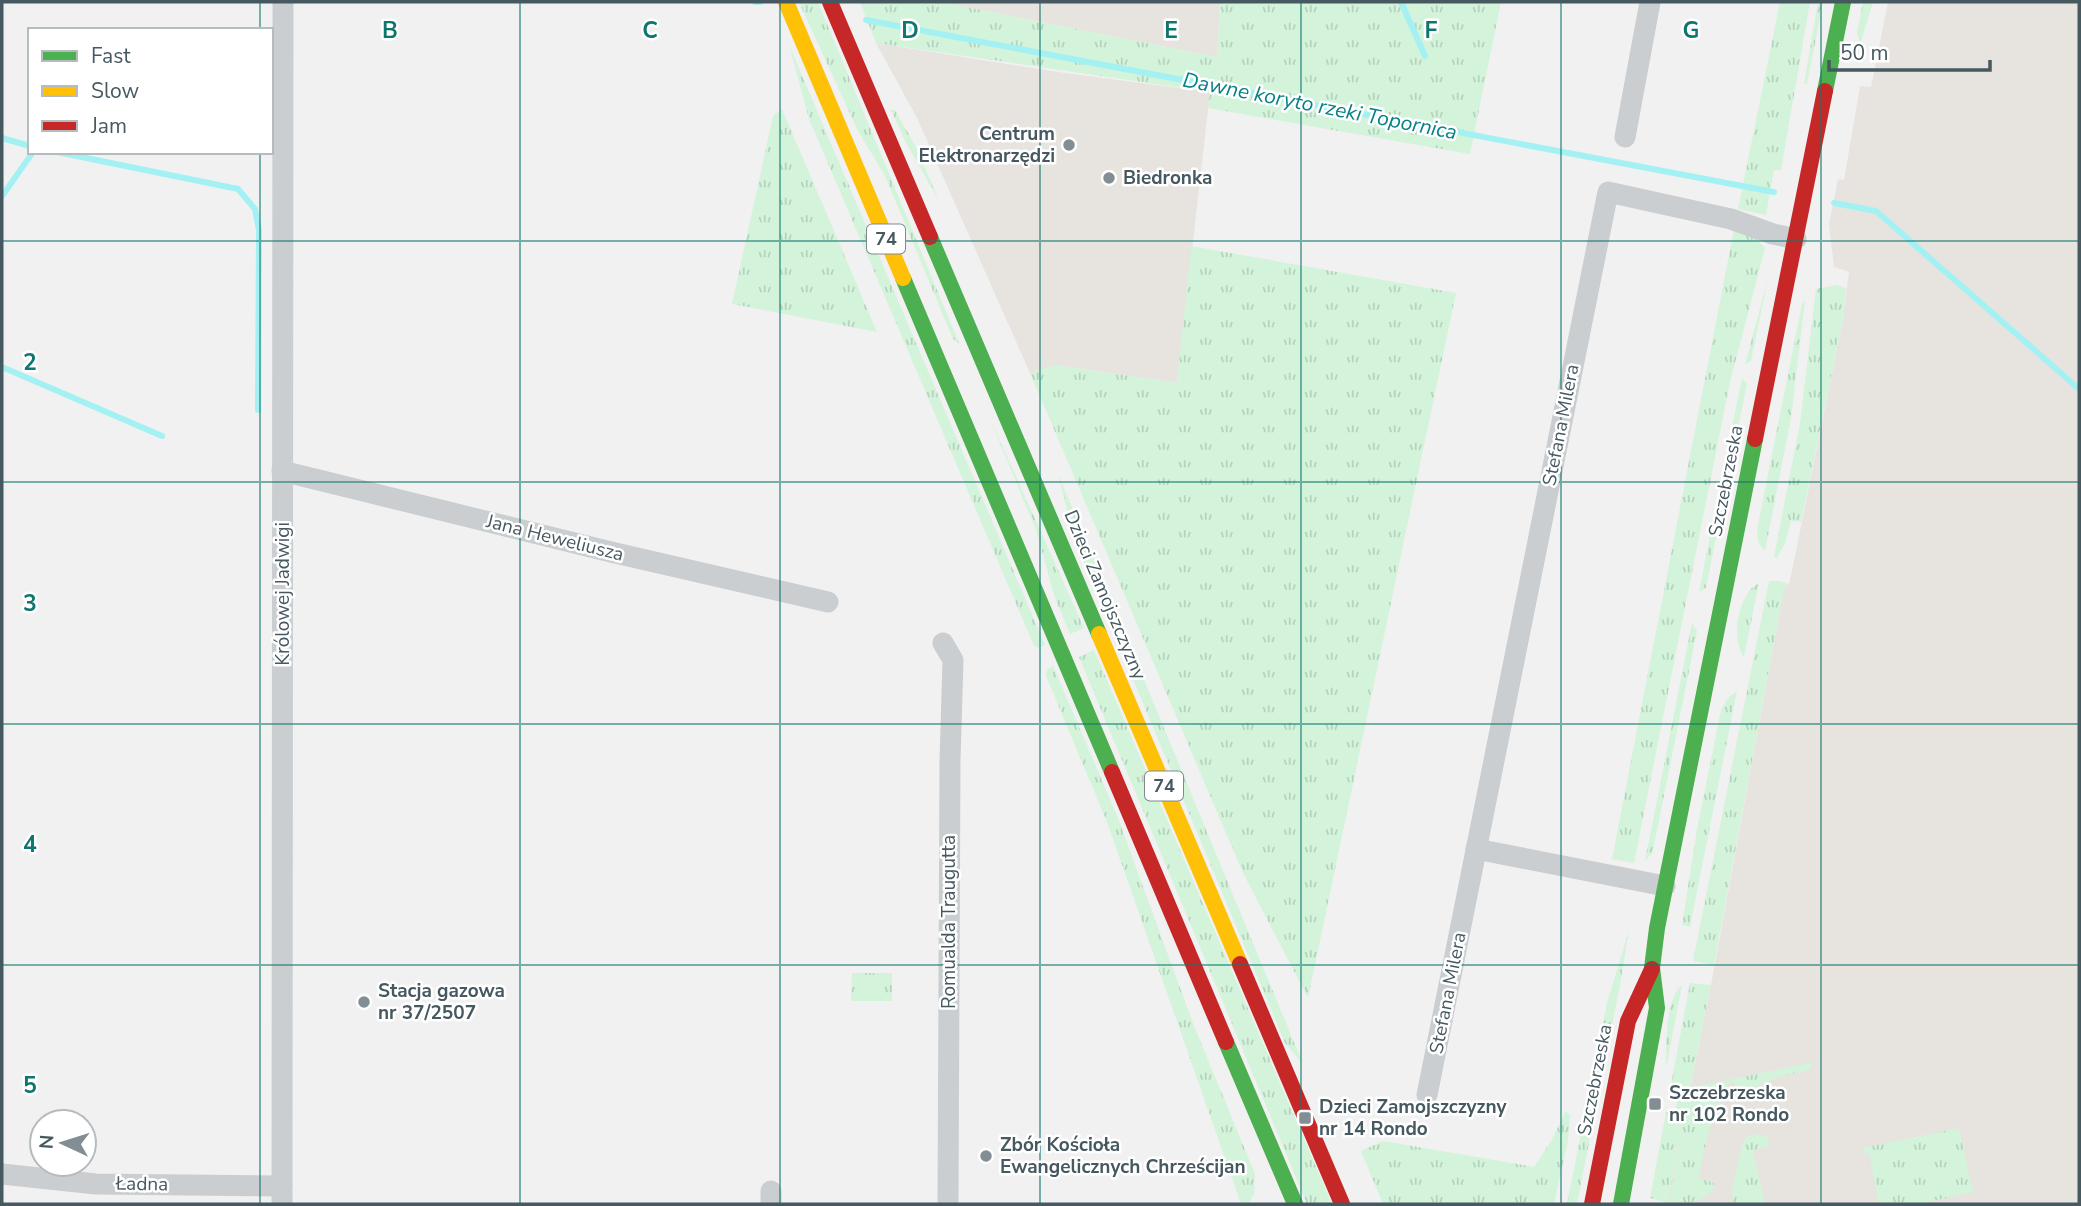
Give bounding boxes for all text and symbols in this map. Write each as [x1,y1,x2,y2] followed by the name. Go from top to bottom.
[382,15,398,46] text: B
[642,15,658,46] text: C
[901,15,919,46] text: D
[1164,15,1178,46] text: E
[1425,15,1438,46] text: F
[1683,15,1699,46] text: G
[28,28,273,154] legend
[1829,28,1990,72] scale bar
[1840,39,1889,67] text: 50 m
[91,42,131,70] text: Fast
[1180,66,1460,146] water label: Dawne koryto rzeki Topornica
[91,77,140,105] text: Slow
[90,112,127,140] text: Jam
[919,121,1055,169] place label: Centrum Elektronarzędzi
[1061,137,1077,153] marker: Centrum Elektronarzędzi
[1123,165,1212,191] place label: Biedronka
[1101,170,1117,186] marker: Biedronka
[867,225,905,254] road number: 74
[23,347,37,378] text: 2
[1536,362,1586,488] street label: Stefana Milera
[1702,423,1750,539] street label: Szczebrzeska
[1057,506,1153,684] street label: Dzieci Zamojszczyzny
[483,508,626,568] street label: Jana Heweliusza
[270,522,296,666] street label: Królowej Jadwigi
[23,588,37,619] text: 3
[1145,772,1183,800] road number: 74
[23,829,37,860] text: 4
[936,835,962,1009] street label: Romualda Traugutta
[1423,930,1473,1056] street label: Stefana Milera
[378,978,505,1026] place label: Stacja gazowa nr 37/2507
[356,994,372,1010] marker: Stacja gazowa nr 37/2507
[1571,1022,1619,1138] street label: Szczebrzeska
[23,1070,37,1101] text: 5
[1669,1080,1789,1128] place label: Szczebrzeska nr 102 Rondo
[1319,1094,1507,1142] place label: Dzieci Zamojszczyzny nr 14 Rondo
[1647,1096,1663,1112] marker: Szczebrzeska nr 102 Rondo
[28,1108,98,1178] north arrow
[1297,1110,1313,1126] marker: Dzieci Zamojszczyzny nr 14 Rondo
[1000,1132,1246,1180] place label: Zbór Kościoła Ewangelicznych Chrześcijan
[34,1134,61,1150] text: N
[978,1148,994,1164] marker: Zbór Kościoła Ewangelicznych Chrześcijan
[115,1171,168,1197] street label: Ładna

